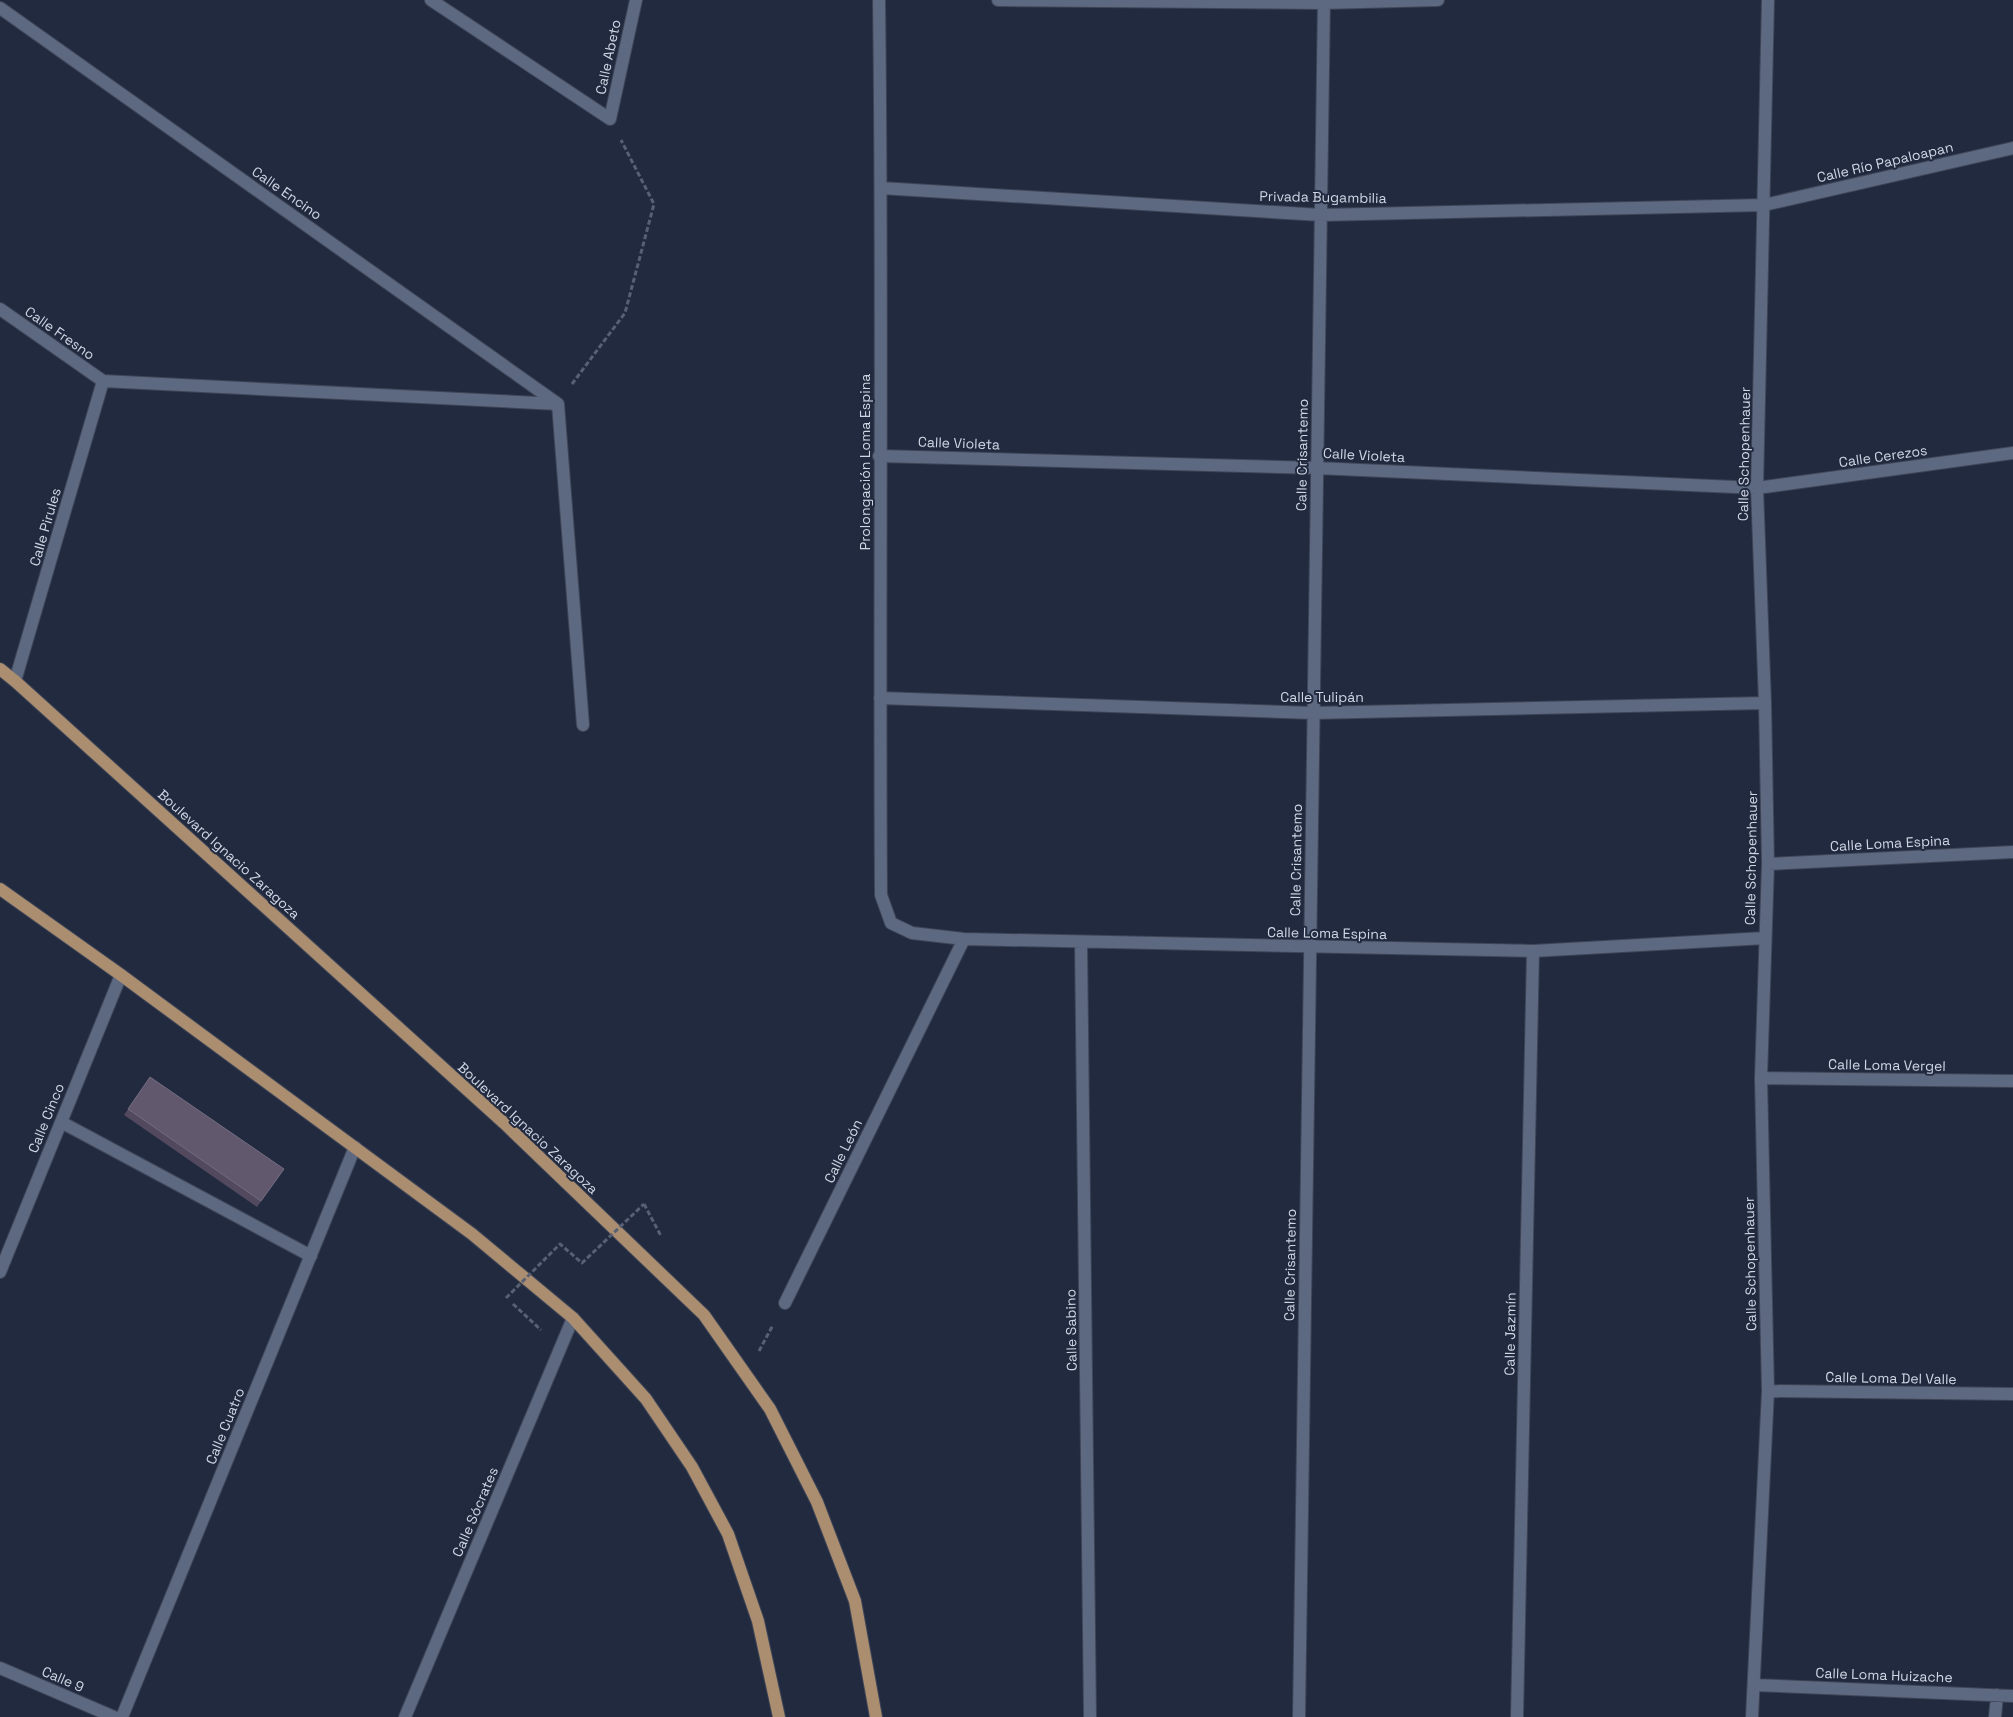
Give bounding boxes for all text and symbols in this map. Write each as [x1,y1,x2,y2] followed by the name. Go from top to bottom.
[591,18,625,96] street label: Calle Abeto
[1815,138,1955,186] street label: Calle Río Papaloapan
[249,162,325,224] street label: Calle Encino
[1259,187,1387,207] street label: Privada Bugambilia
[22,302,98,364] street label: Calle Fresno
[856,374,874,550] street label: Prolongación Loma Espina
[1734,387,1754,521] street label: Calle Schopenhauer
[1292,399,1312,511] street label: Calle Crisantemo
[918,433,1000,453] street label: Calle Violeta
[1838,441,1928,471] street label: Calle Cerezos
[1322,444,1406,466] street label: Calle Violeta
[25,486,65,568] street label: Calle Pirules
[1280,688,1364,706] street label: Calle Tulipán
[154,785,304,923] street label: Boulevard Ignacio Zaragoza
[1741,791,1761,925] street label: Calle Schopenhauer
[1286,804,1306,916] street label: Calle Crisantemo
[1830,831,1950,855] street label: Calle Loma Espina
[1267,923,1387,943] street label: Calle Loma Espina
[1828,1055,1946,1075] street label: Calle Loma Vergel
[454,1058,602,1198] street label: Boulevard Ignacio Zaragoza
[24,1080,68,1156] street label: Calle Cinco
[820,1116,866,1186] street label: Calle León
[1740,1197,1760,1331] street label: Calle Schopenhauer
[1280,1209,1300,1321] street label: Calle Crisantemo
[1061,1289,1081,1371] street label: Calle Sabino
[1500,1292,1520,1376] street label: Calle Jazmín
[1825,1368,1957,1388] street label: Calle Loma Del Valle
[201,1385,249,1467] street label: Calle Cuatro
[448,1464,502,1560] street label: Calle Sócrates
[39,1662,87,1696] street label: Calle 9
[1815,1664,1953,1686] street label: Calle Loma Huizache

